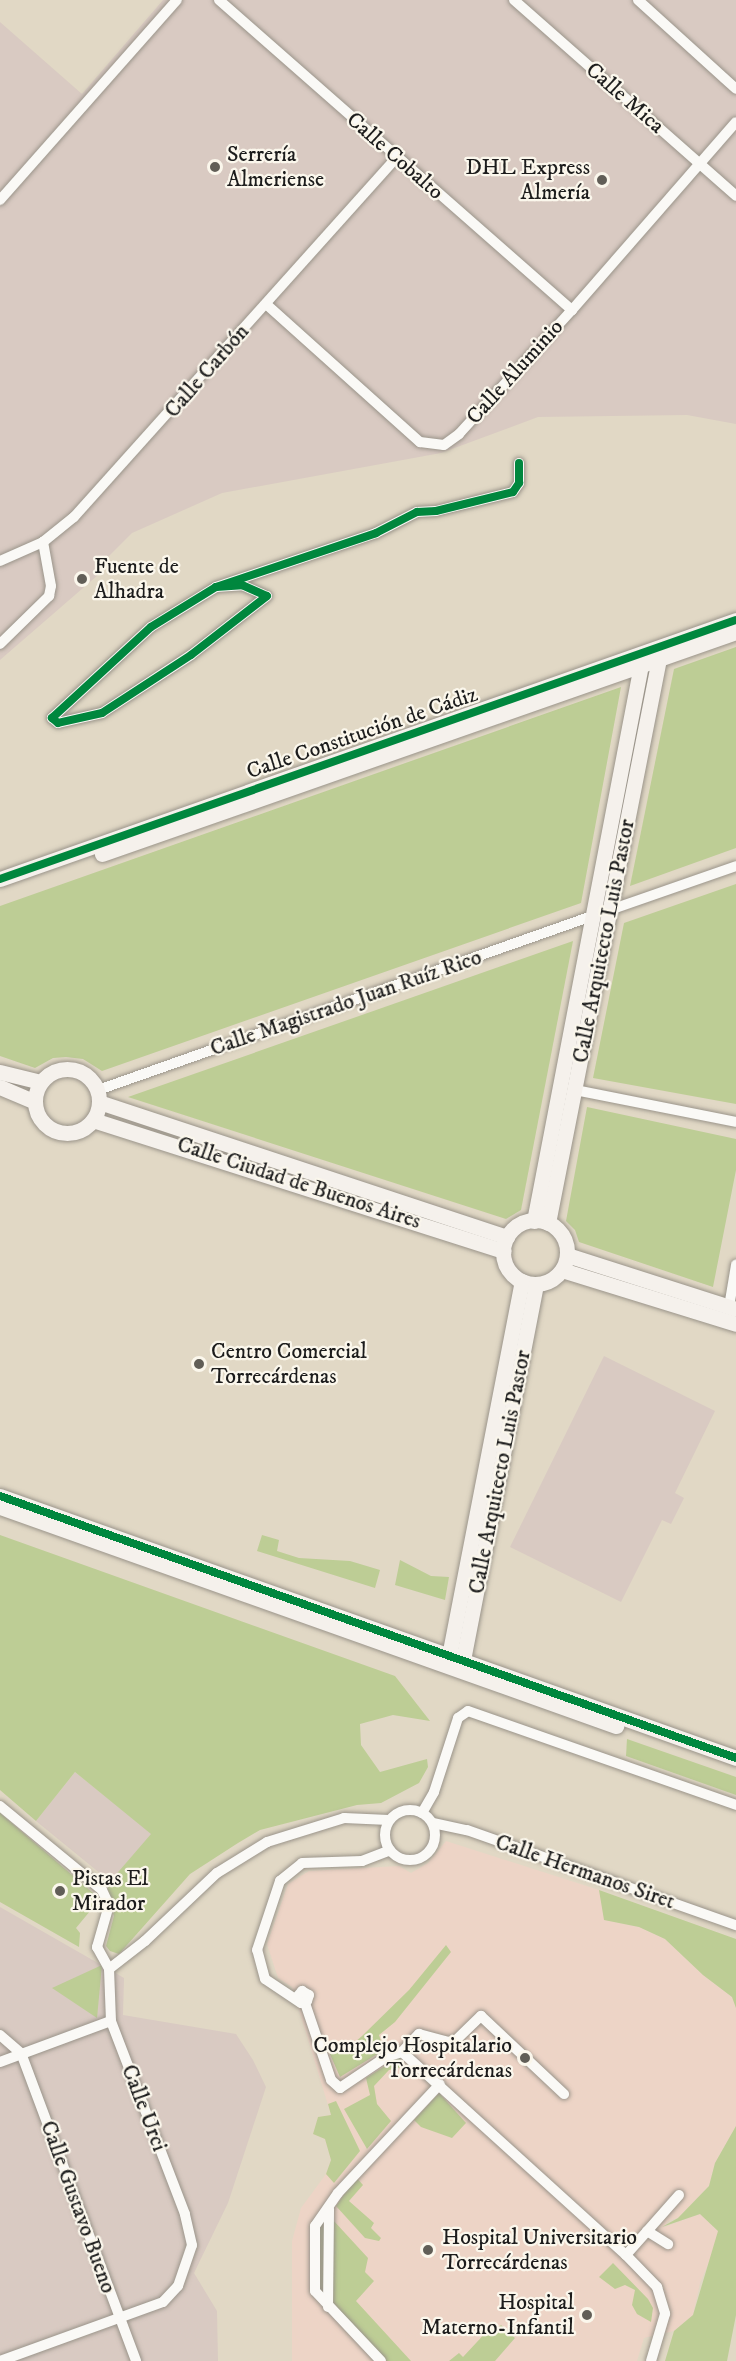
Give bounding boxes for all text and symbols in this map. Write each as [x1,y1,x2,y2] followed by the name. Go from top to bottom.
[580,57,670,139] street label: Calle Mica
[341,107,449,205] street label: Calle Cobalto
[227,141,324,192] place label: Serrería Almeriense
[465,154,590,206] place label: DHL Express Almería
[208,160,222,174] marker: Serrería Almeriense
[595,173,609,187] marker: DHL Express Almería
[461,314,569,430] street label: Calle Aluminio
[159,319,255,423] street label: Calle Carbón
[94,553,179,604] place label: Fuente de Alhadra
[75,572,89,586] marker: Fuente de Alhadra
[243,681,481,785] street label: Calle Constitución de Cádiz
[567,817,641,1065] street label: Calle Arquitecto Luis Pastor
[207,944,485,1062] street label: Calle Magistrado Juan Ruíz Rico
[174,1131,424,1235] street label: Calle Ciudad de Buenos Aires
[211,1338,367,1390] place label: Centro Comercial Torrecárdenas
[463,1348,537,1596] street label: Calle Arquitecto Luis Pastor
[192,1357,206,1371] marker: Centro Comercial Torrecárdenas
[492,1829,678,1915] street label: Calle Hermanos Siret
[72,1865,148,1916] place label: Pistas El Mirador
[53,1884,67,1898] marker: Pistas El Mirador
[313,2032,512,2084] place label: Complejo Hospitalario Torrecárdenas
[516,2049,534,2067] marker: Complejo Hospitalario Torrecárdenas
[115,2061,173,2155] street label: Calle Urci
[35,2117,121,2297] street label: Calle Gustavo Bueno
[442,2224,637,2276] place label: Hospital Universitario Torrecárdenas
[419,2241,437,2259] marker: Hospital Universitario Torrecárdenas
[422,2289,574,2340] place label: Hospital Materno-Infantil
[578,2306,596,2324] marker: Hospital Materno-Infantil

